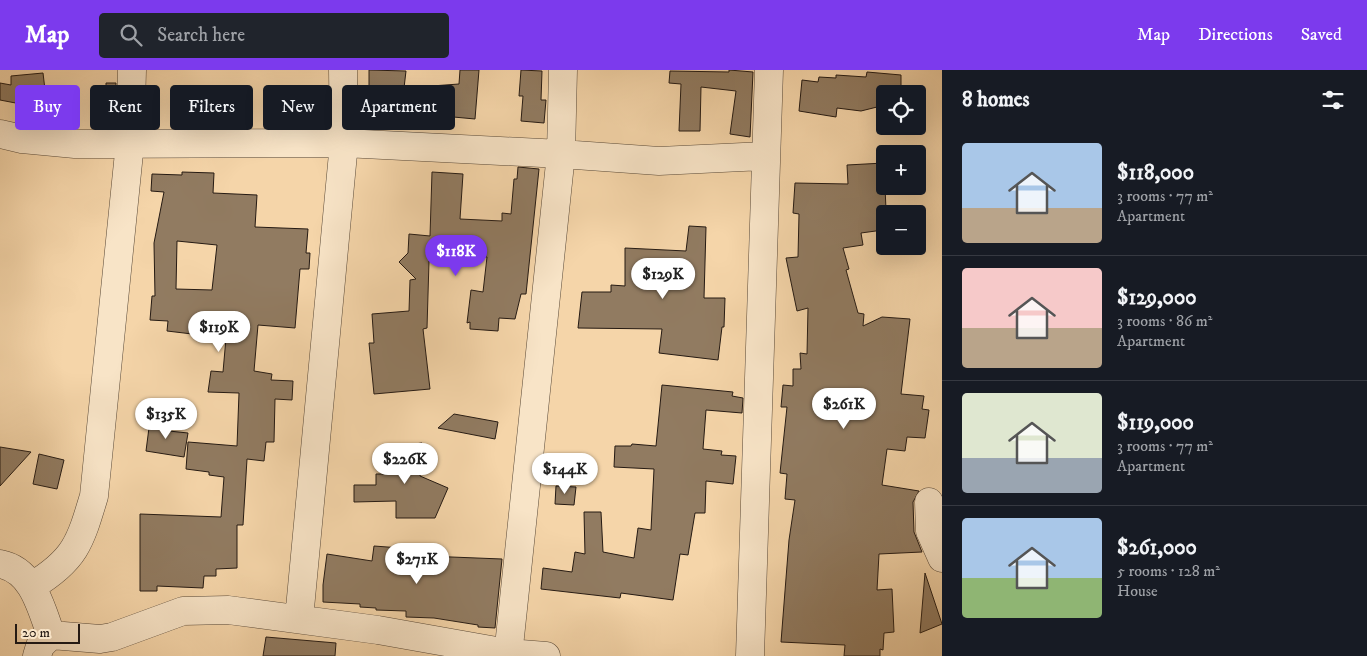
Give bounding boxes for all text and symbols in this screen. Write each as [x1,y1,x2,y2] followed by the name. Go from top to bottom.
[99,13,449,58] search box
[25,20,69,50] text: Map
[117,21,145,49] icon: search
[157,24,245,47] text: Search here
[1137,24,1170,46] text: Map
[1198,24,1273,46] text: Directions
[1301,24,1342,46] text: Saved
[15,85,80,130] chip: Buy
[90,85,160,130] chip: Rent
[170,85,253,130] chip: Filters
[263,85,332,130] chip: New
[342,85,455,130] chip: Apartment
[876,85,926,255] map controls
[876,85,926,135] button: locate
[1319,86,1347,114] icon: filters
[962,87,1030,113] text: 8 homes
[876,145,926,195] button: +
[1117,160,1194,186] text: $118,000
[1002,163,1062,223] icon: home
[1117,186,1213,206] text: 3 rooms · 77 m²
[876,205,926,255] button: −
[1117,206,1185,226] text: Apartment
[421,234,491,277] pin: $118K
[436,241,476,261] text: $118K
[628,258,698,300] pin: $129K
[642,264,684,284] text: $129K
[1117,285,1197,311] text: $129,000
[1002,288,1062,348] icon: home
[184,310,254,353] pin: $119K
[1117,311,1212,331] text: 3 rooms · 86 m²
[199,317,239,337] text: $119K
[1117,331,1185,351] text: Apartment
[809,388,879,430] pin: $261K
[823,394,865,414] text: $261K
[131,398,201,440] pin: $135K
[146,404,186,424] text: $135K
[1117,410,1194,436] text: $119,000
[1002,413,1062,473] icon: home
[1117,436,1213,456] text: 3 rooms · 77 m²
[370,442,440,485] pin: $226K
[383,449,427,469] text: $226K
[530,452,600,495] pin: $144K
[1117,456,1185,476] text: Apartment
[543,459,587,479] text: $144K
[1117,535,1197,561] text: $261,000
[1002,538,1062,598] icon: home
[382,542,452,585] pin: $271K
[396,549,438,569] text: $271K
[1117,561,1220,581] text: 5 rooms · 128 m²
[1117,581,1158,601] text: House
[15,621,80,644] scale bar
[22,624,50,642] text: 20 m

